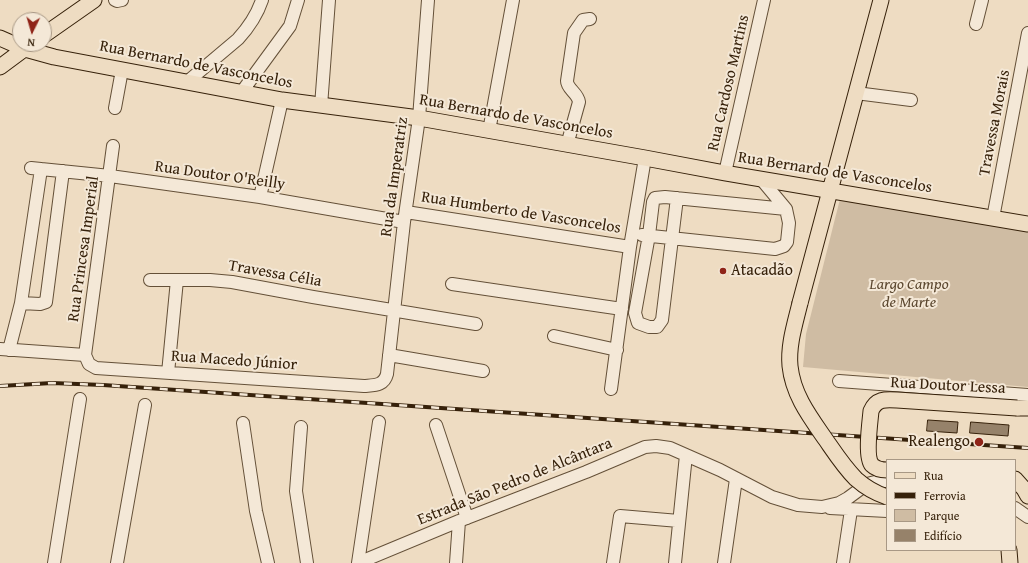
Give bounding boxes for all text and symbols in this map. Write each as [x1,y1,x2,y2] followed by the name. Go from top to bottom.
[12,12,52,52] north arrow
[704,13,754,153] street label: Rua Cardoso Martins
[27,35,35,51] text: N
[98,37,294,93] street label: Rua Bernardo de Vasconcelos
[975,68,1015,178] street label: Travessa Morais
[418,91,614,143] street label: Rua Bernardo de Vasconcelos
[377,116,413,238] street label: Rua da Imperatriz
[737,148,933,198] street label: Rua Bernardo de Vasconcelos
[154,157,286,195] street label: Rua Doutor O'Reilly
[64,175,104,323] street label: Rua Princesa Imperial
[420,188,622,238] street label: Rua Humberto de Vasconcelos
[227,256,323,292] street label: Travessa Célia
[731,261,793,281] place label: Atacadão
[718,266,728,276] marker: Atacadão
[869,275,949,313] park label: Largo Campo de Marte
[170,347,298,375] street label: Rua Macedo Júnior
[890,373,1006,399] street label: Rua Doutor Lessa
[909,432,970,452] place label: Realengo
[415,434,615,530] street label: Estrada São Pedro de Alcântara
[973,436,985,448] marker: Realengo
[886,459,1016,551] legend
[924,467,943,484] text: Rua
[924,487,966,504] text: Ferrovia
[924,507,959,524] text: Parque
[924,527,962,544] text: Edifício

